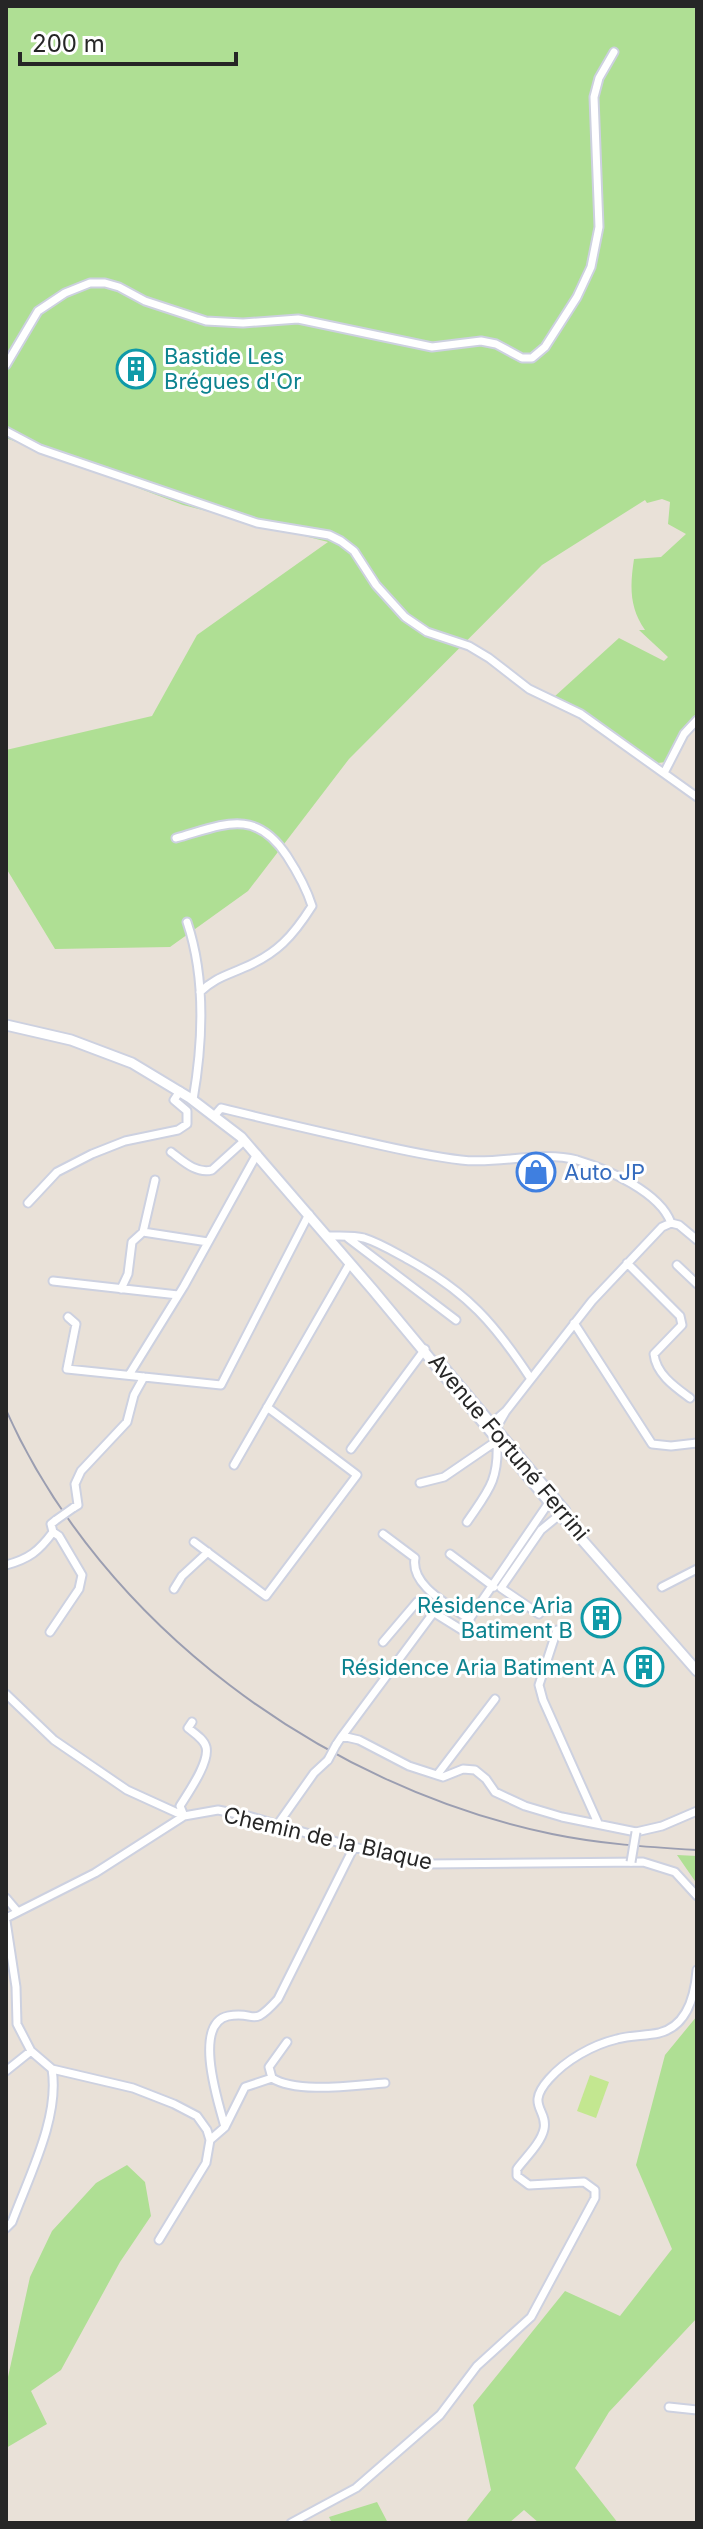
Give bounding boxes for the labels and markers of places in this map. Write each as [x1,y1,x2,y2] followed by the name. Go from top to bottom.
[164,343,301,394] place label: Bastide Les Brégues d'Or
[115,348,157,390] building icon: Bastide Les Brégues d'Or
[515,1151,557,1193] shop icon: Auto JP
[564,1159,645,1185] place label: Auto JP
[417,1592,573,1643] place label: Résidence Aria Batiment B
[580,1597,622,1639] building icon: Résidence Aria Batiment B
[623,1646,665,1688] building icon: Résidence Aria Batiment A
[341,1654,616,1680] place label: Résidence Aria Batiment A

